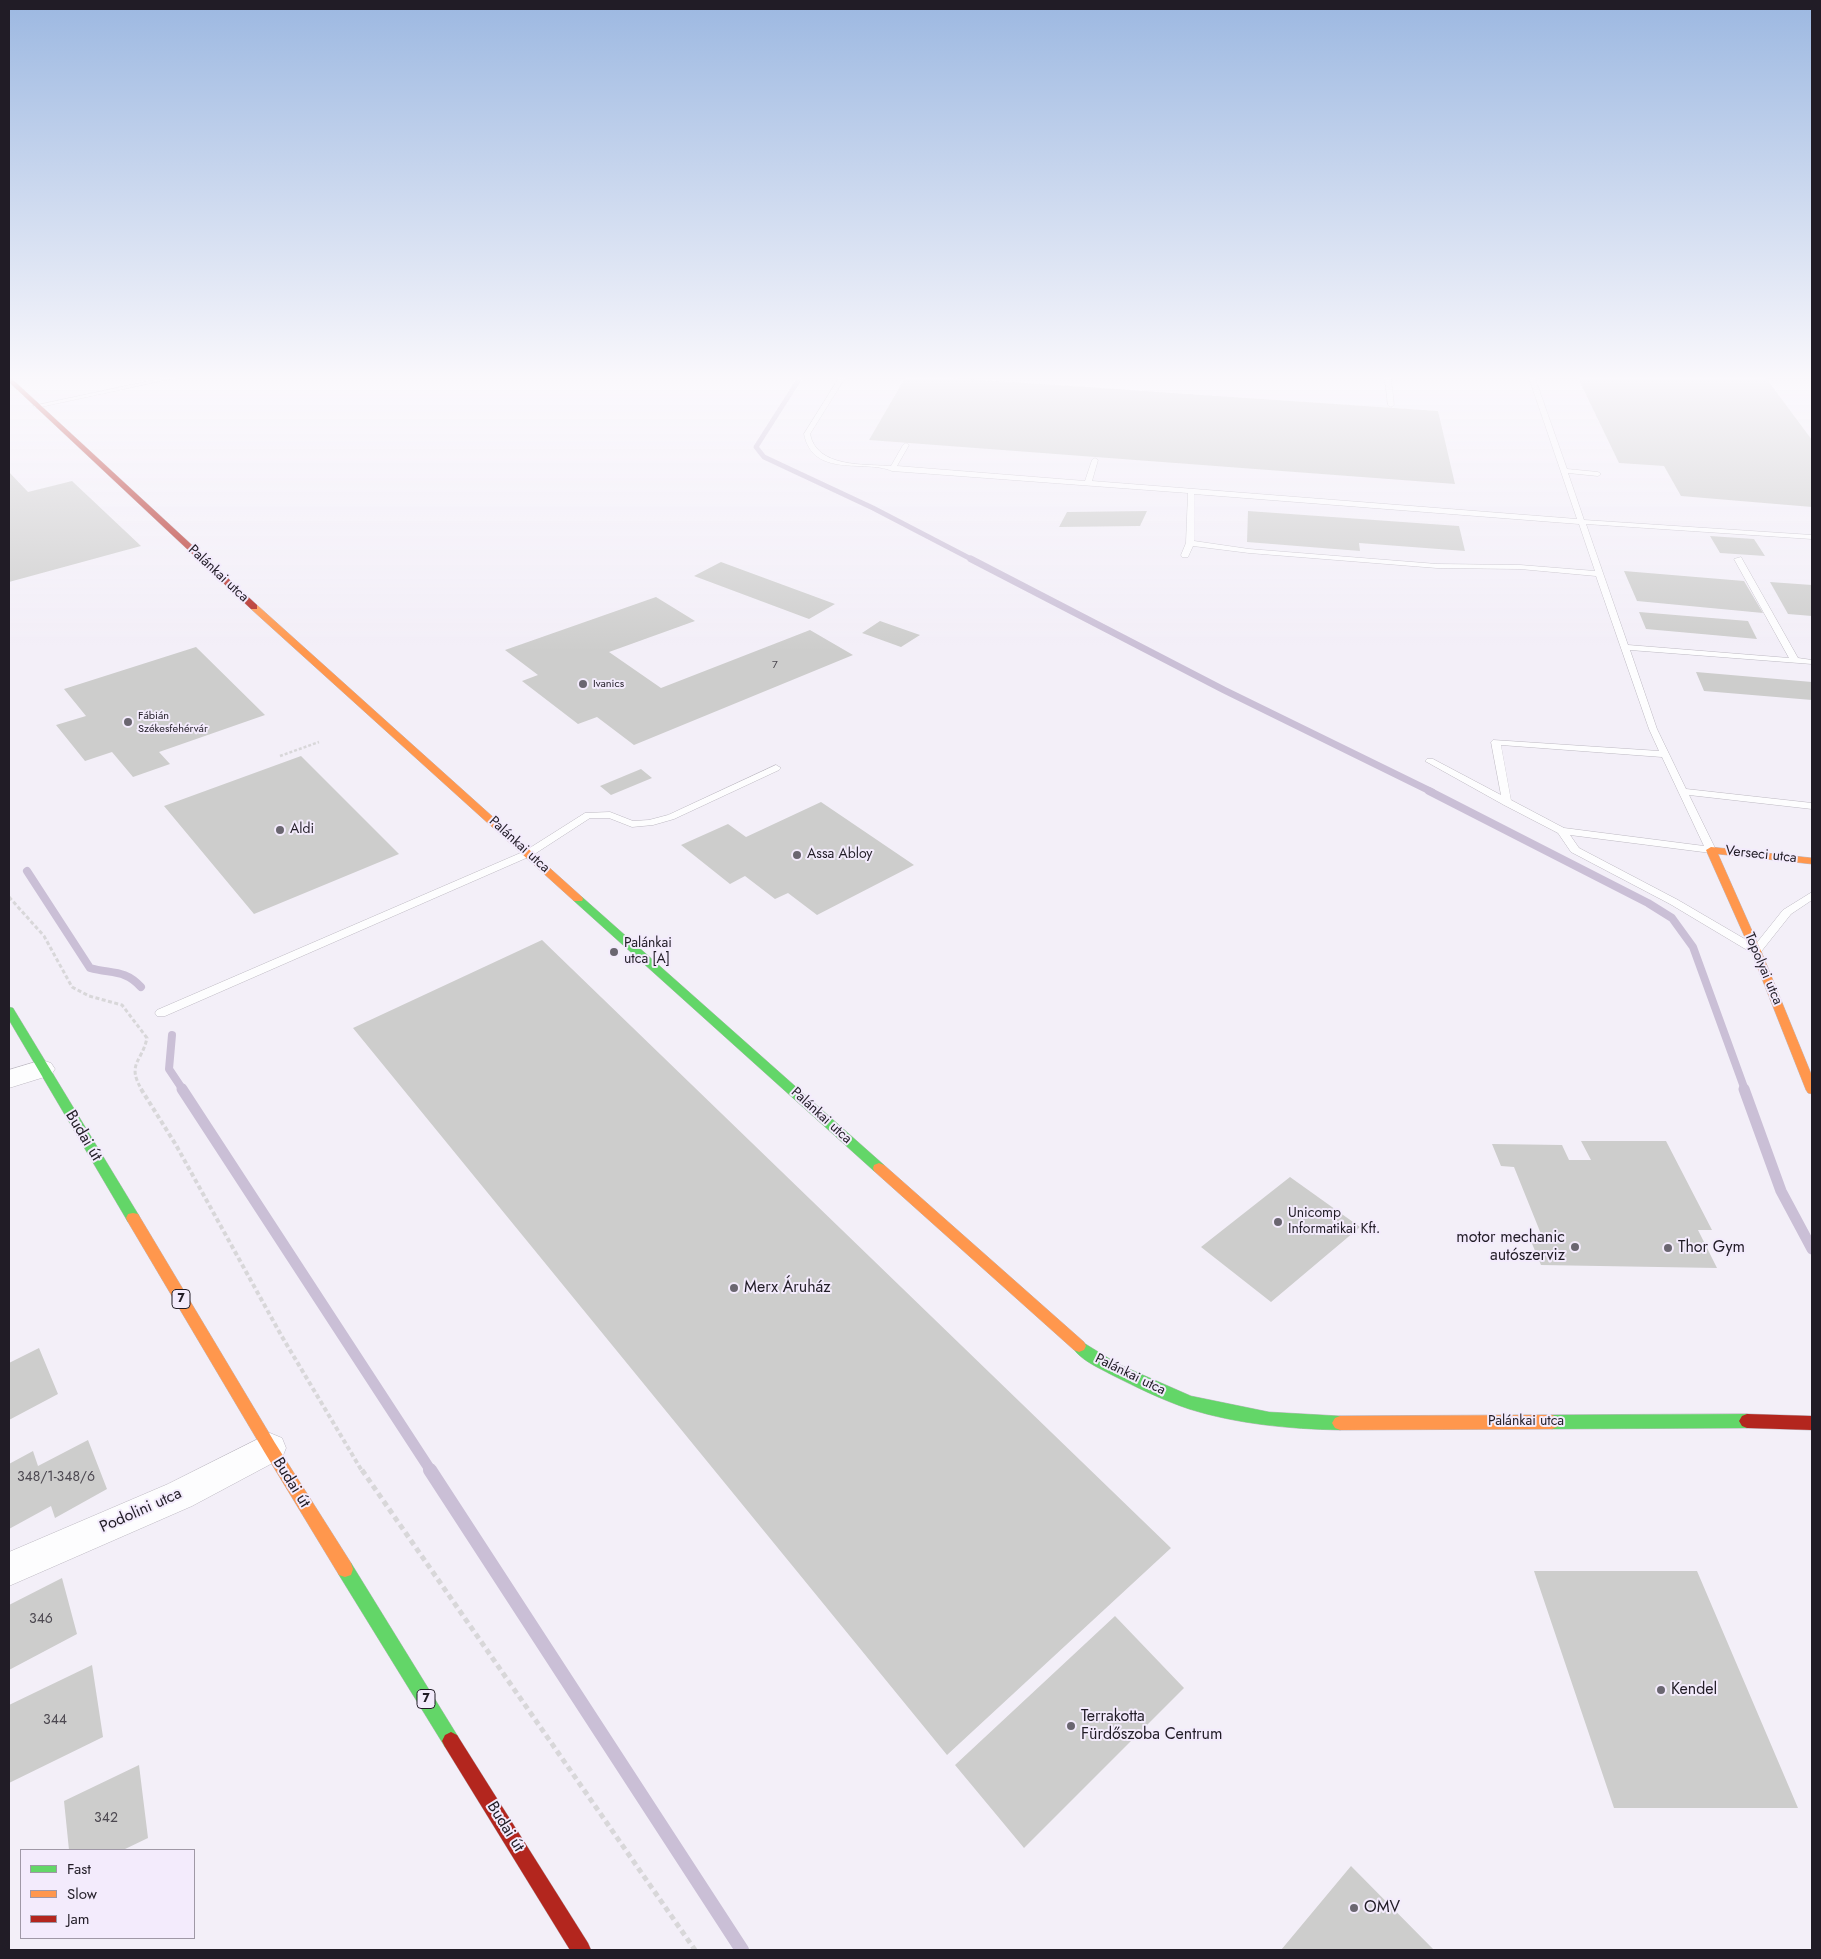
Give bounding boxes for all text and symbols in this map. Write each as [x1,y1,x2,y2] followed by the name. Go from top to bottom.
[184,542,252,606] street label: Palánkai utca
[772,658,778,672] house number: 7
[593,677,624,691] place label: Ivanics
[577,678,589,690] marker: Ivanics
[138,709,208,735] place label: Fábián Székesfehérvár
[122,716,134,728] marker: Fábián Székesfehérvár
[485,813,553,877] street label: Palánkai utca
[290,822,314,838] place label: Aldi
[274,824,286,836] marker: Aldi
[1724,843,1798,867] street label: Verseci utca
[807,847,872,863] place label: Assa Abloy
[791,849,803,861] marker: Assa Abloy
[1740,931,1786,1007] street label: Topolyai utca
[624,936,672,969] place label: Palánkai utca [A]
[608,946,620,958] marker: Palánkai utca [A]
[787,1084,855,1148] street label: Palánkai utca
[61,1107,105,1165] street label: Budai út
[1288,1206,1380,1238] place label: Unicomp Informatikai Kft.
[1272,1216,1284,1228] marker: Unicomp Informatikai Kft.
[1456,1228,1565,1266] place label: motor mechanic autószerviz
[1678,1238,1745,1258] place label: Thor Gym
[1569,1241,1581,1253] marker: motor mechanic autószerviz
[1662,1242,1674,1254] marker: Thor Gym
[744,1278,831,1298] place label: Merx Áruház
[728,1282,740,1294] marker: Merx Áruház
[172,1290,190,1308] road number: 7
[1092,1351,1168,1399] street label: Palánkai utca
[1488,1414,1564,1430] street label: Palánkai utca
[268,1454,314,1512] street label: Budai út
[17,1470,95,1486] house number: 348/1-348/6
[97,1484,185,1538] street label: Podolini utca
[29,1612,53,1628] house number: 346
[1671,1680,1717,1700] place label: Kendel
[1655,1684,1667,1696] marker: Kendel
[417,1690,435,1708] road number: 7
[1081,1707,1222,1745] place label: Terrakotta Fürdőszoba Centrum
[43,1713,67,1729] house number: 344
[1065,1720,1077,1732] marker: Terrakotta Fürdőszoba Centrum
[482,1798,528,1856] street label: Budai út
[94,1811,118,1827] house number: 342
[20,1849,195,1939] legend
[67,1858,91,1880] text: Fast
[67,1883,97,1905] text: Slow
[1364,1898,1400,1918] place label: OMV
[1348,1902,1360,1914] marker: OMV
[67,1908,90,1930] text: Jam

